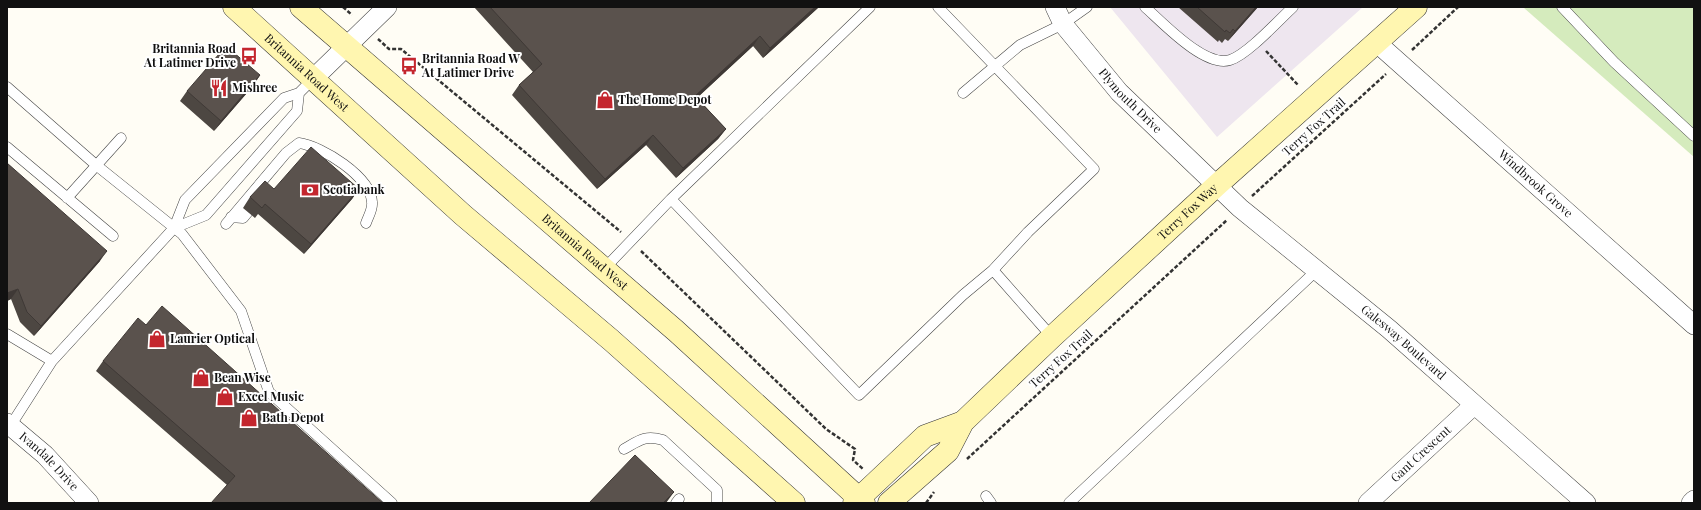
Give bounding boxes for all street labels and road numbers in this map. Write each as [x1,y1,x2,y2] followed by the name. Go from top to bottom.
[262,30,353,115] street label: Britannia Road West
[1096,65,1166,136] street label: Plymouth Drive
[1278,93,1349,159] street label: Terry Fox Trail
[1495,145,1577,221] street label: Windbrook Grove
[1154,179,1221,243] street label: Terry Fox Way
[539,210,632,294] street label: Britannia Road West
[1358,301,1450,383] street label: Galesway Boulevard
[1025,325,1096,391] street label: Terry Fox Trail
[1387,421,1454,485] street label: Gant Crescent
[16,428,83,494] street label: Ivandale Drive

